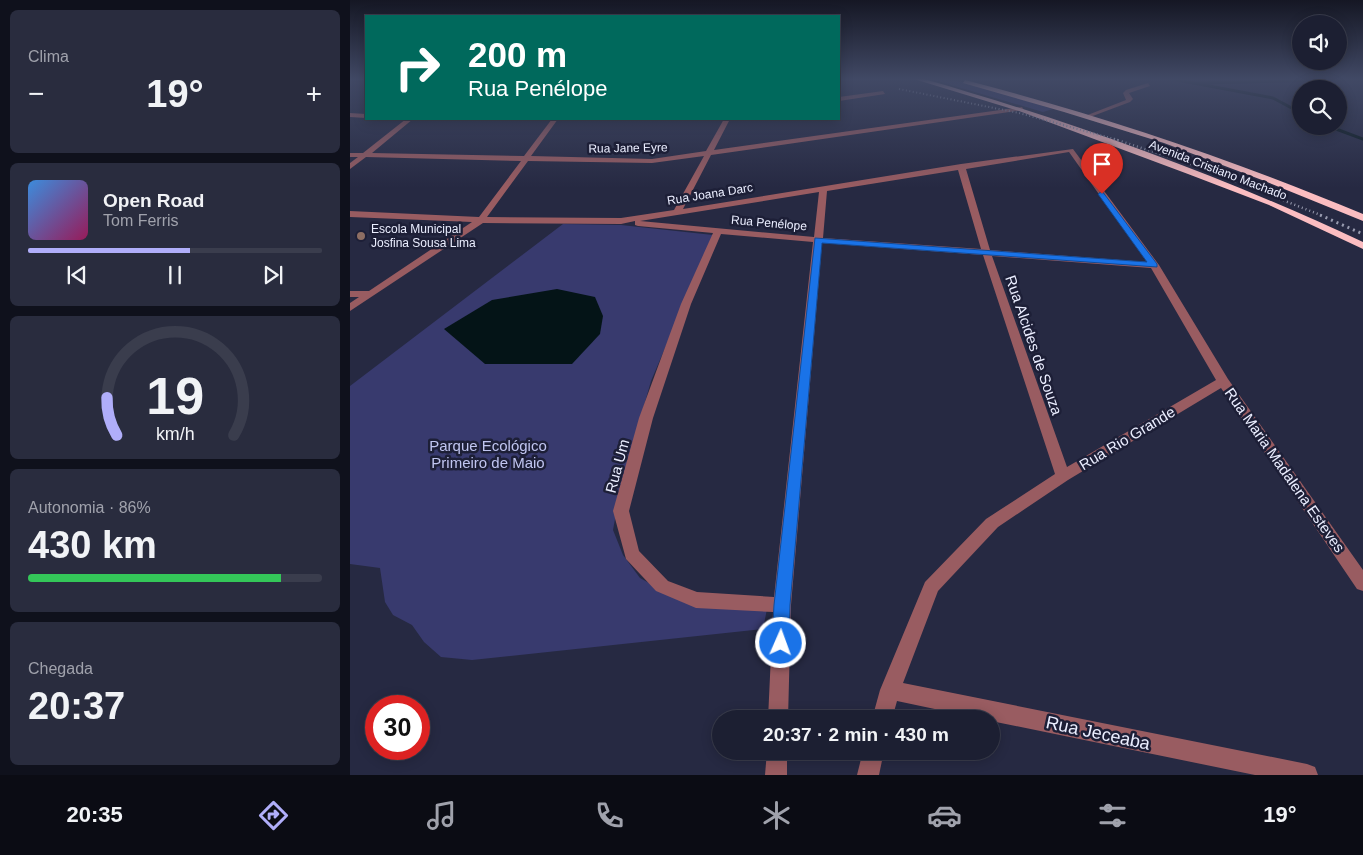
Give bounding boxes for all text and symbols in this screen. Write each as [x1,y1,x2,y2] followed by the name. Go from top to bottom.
[1292,15,1347,135] map controls
[1292,15,1347,70] button: sound
[385,35,450,100] icon: right
[468,35,567,74] text: 200 m
[28,48,69,65] text: Clima
[146,73,204,115] text: 19°
[468,76,607,101] text: Rua Penélope
[28,78,44,109] text: −
[306,78,322,109] text: +
[1292,80,1347,135] button: search
[1147,137,1289,203] street label: Avenida Cristiano Machado
[588,140,668,156] street label: Rua Jane Eyre
[1081,143,1123,194] pin
[1088,150,1116,178] icon: arrive
[666,180,754,208] street label: Rua Joana Darc
[103,190,204,211] text: Open Road
[103,212,179,229] text: Tom Ferris
[731,213,808,233] street label: Rua Penélope
[371,222,476,250] place label: Escola Municipal Josfina Sousa Lima
[355,230,367,242] marker: Escola Municipal Josfina Sousa Lima
[63,261,91,289] icon: previous
[161,261,189,289] icon: pause
[259,261,287,289] icon: next
[1002,273,1066,418] street label: Rua Alcides de Souza
[146,367,204,425] text: 19
[1222,385,1348,555] street label: Rua Maria Madalena Esteves
[1076,403,1178,473] street label: Rua Rio Grande
[156,424,194,444] text: km/h
[429,437,547,471] park label: Parque Ecológico Primeiro de Maio
[602,437,632,495] street label: Rua Um
[28,499,151,516] text: Autonomia · 86%
[28,524,157,566] text: 430 km
[754,616,806,668] position arrow
[28,660,93,677] text: Chegada
[28,685,125,727] text: 20:37
[365,695,430,760] speed limit sign: 30
[1044,712,1153,754] street label: Rua Jeceaba
[763,724,949,745] text: 20:37 · 2 min · 430 m
[256,798,291,833] icon: directions
[424,798,459,833] icon: music
[592,798,627,833] icon: phone
[759,798,794,833] icon: climate
[927,798,962,833] icon: car
[1095,798,1130,833] icon: filters
[66,802,123,827] text: 20:35
[1263,802,1296,827] text: 19°

